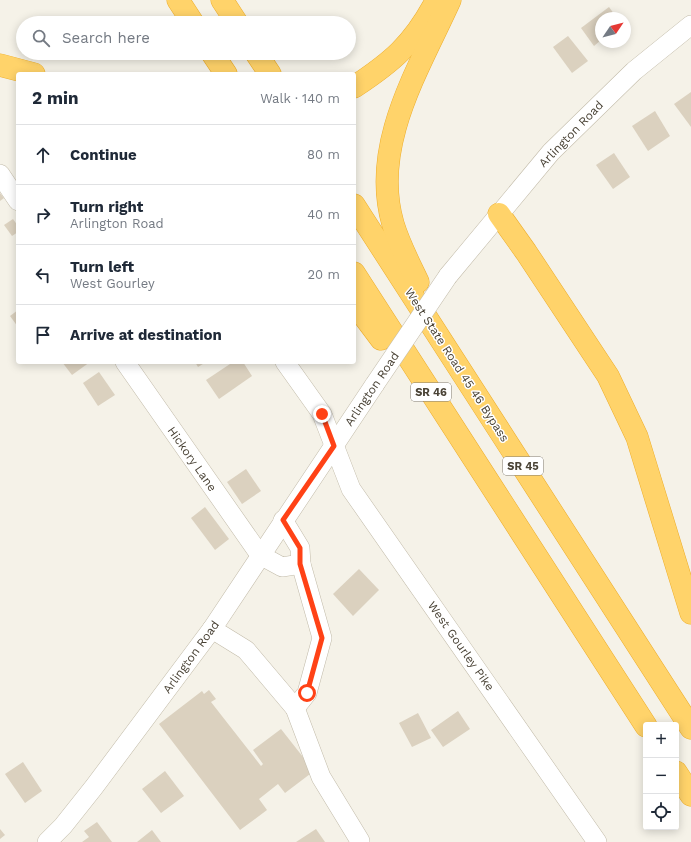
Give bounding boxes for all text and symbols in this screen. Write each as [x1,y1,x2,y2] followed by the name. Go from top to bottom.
[595,12,631,48] north arrow
[16,16,356,60] search box
[30,27,52,49] icon: search
[62,29,150,47] text: Search here
[32,88,78,108] text: 2 min
[260,91,340,106] text: Walk · 140 m
[536,98,606,170] street label: Arlington Road
[32,144,54,166] icon: ahead
[70,146,137,164] text: Continue
[307,147,340,162] text: 80 m
[70,198,143,216] text: Turn right
[32,204,54,226] icon: right
[307,207,340,222] text: 40 m
[70,216,164,231] text: Arlington Road
[70,258,134,276] text: Turn left
[32,264,54,286] icon: left
[308,267,340,282] text: 20 m
[70,276,155,291] text: West Gourley
[402,286,512,444] street label: West State Road 45 46 Bypass
[32,324,54,346] icon: arrive
[70,326,222,344] text: Arrive at destination
[342,349,402,429] street label: Arlington Road
[411,383,451,401] road number: SR 46
[313,405,331,423] route end
[165,424,219,494] street label: Hickory Lane
[503,457,543,475] road number: SR 45
[425,599,497,693] street label: West Gourley Pike
[160,618,222,696] street label: Arlington Road
[298,684,316,702] route start
[643,722,679,830] map controls
[643,722,679,758] button: +
[643,758,679,794] button: −
[643,794,679,830] button: locate

